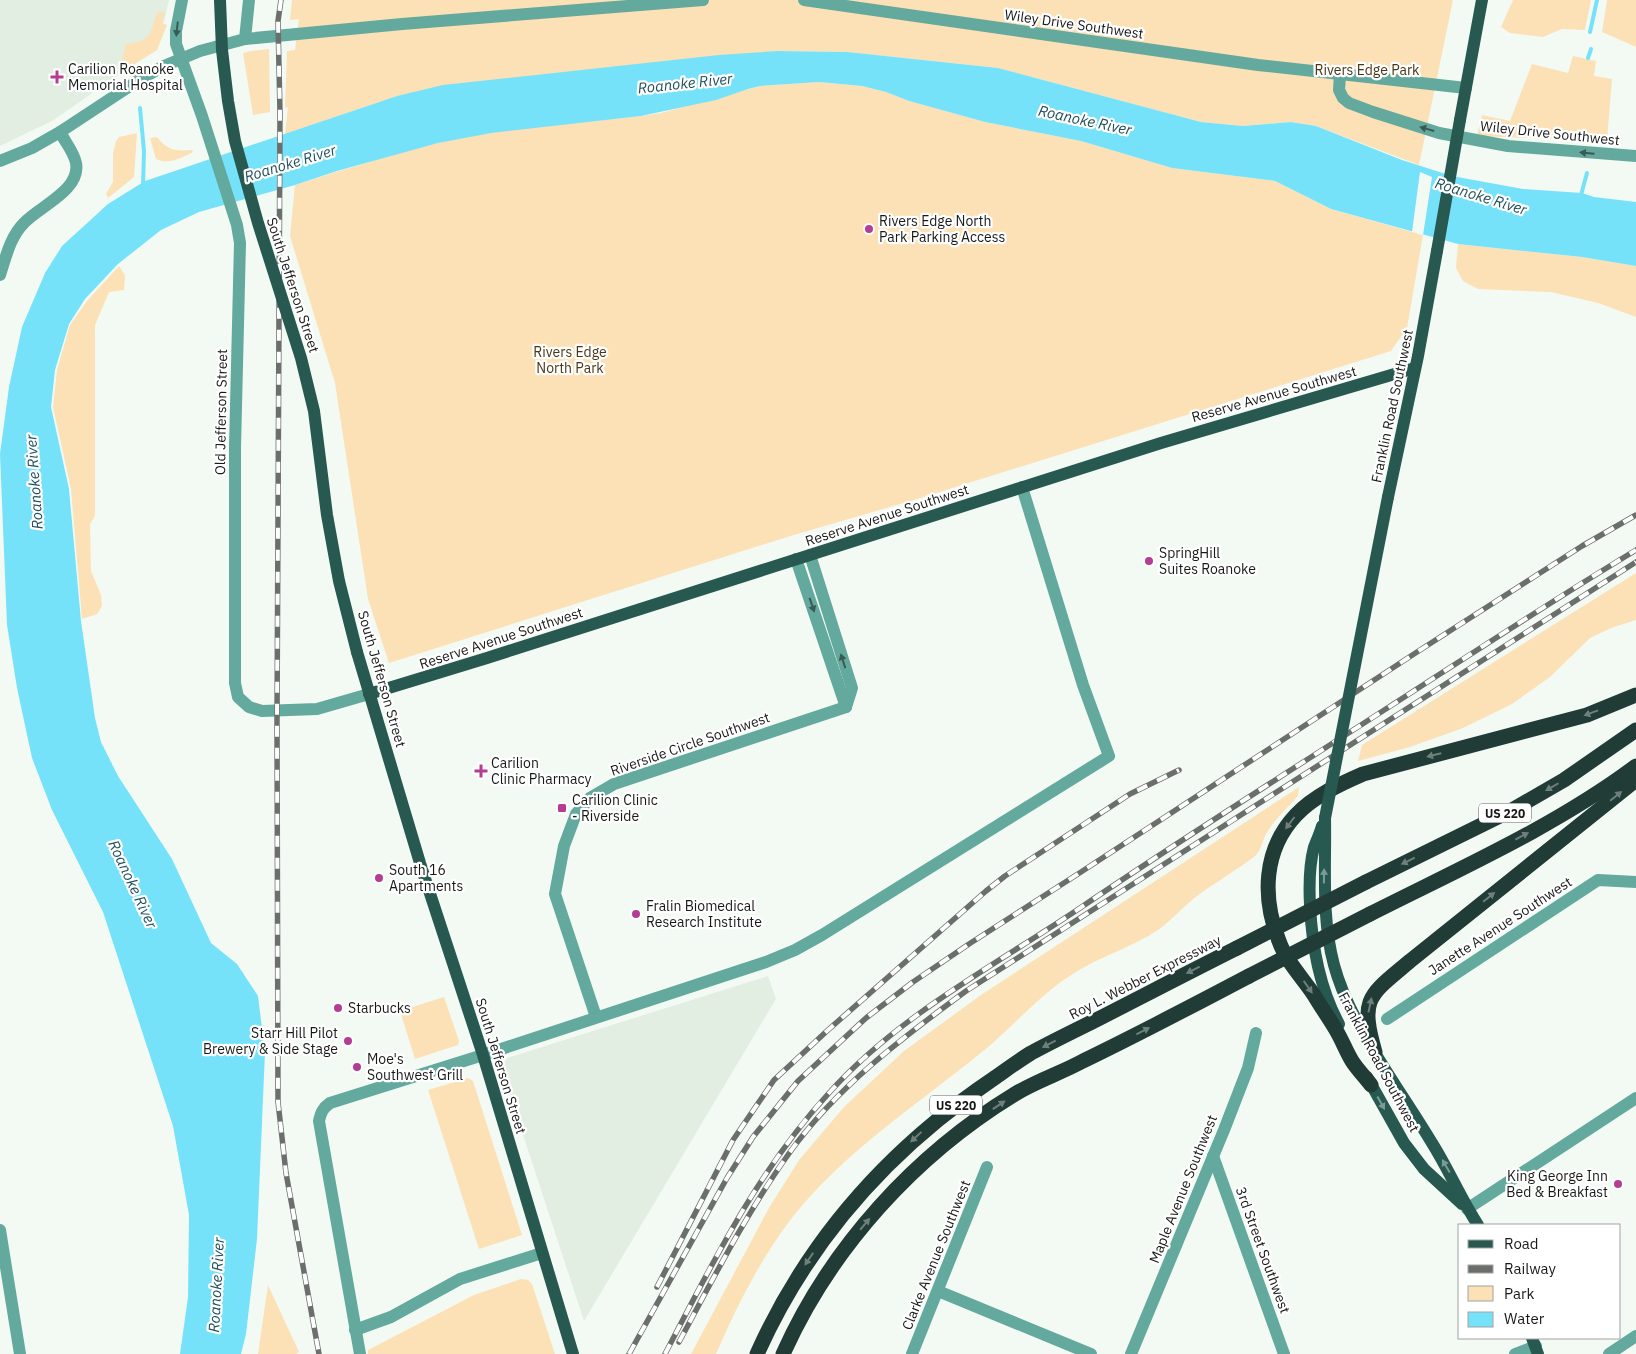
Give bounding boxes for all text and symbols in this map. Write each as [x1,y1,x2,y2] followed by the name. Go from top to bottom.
[1003,5,1145,43] street label: Wiley Drive Southwest
[173,22,181,38] one-way arrow
[68,60,183,94] place label: Carilion Roanoke Memorial Hospital
[1315,61,1420,79] park label: Rivers Edge Park
[637,69,734,97] water label: Roanoke River
[50,70,64,84] marker: Carilion Roanoke Memorial Hospital
[1037,101,1134,139] water label: Roanoke River
[1479,117,1621,149] street label: Wiley Drive Southwest
[1419,125,1434,133] one-way arrow
[242,140,339,186] water label: Roanoke River
[1579,149,1595,157] one-way arrow
[1433,173,1530,219] water label: Roanoke River
[879,212,1005,246] place label: Rivers Edge North Park Parking Access
[263,215,323,355] street label: South Jefferson Street
[863,223,875,235] marker: Rivers Edge North Park Parking Access
[1367,328,1417,484] street label: Franklin Road Southwest
[533,343,607,377] park label: Rivers Edge North Park
[211,349,231,475] street label: Old Jefferson Street
[1189,362,1359,426] street label: Reserve Avenue Southwest
[21,433,47,530] water label: Roanoke River
[803,480,971,550] street label: Reserve Avenue Southwest
[1159,544,1256,578] place label: SpringHill Suites Roanoke
[1143,555,1155,567] marker: SpringHill Suites Roanoke
[809,598,816,613] one-way arrow
[417,603,585,673] street label: Reserve Avenue Southwest
[354,609,410,749] street label: South Jefferson Street
[839,653,847,668] one-way arrow
[608,708,772,780] street label: Riverside Circle Southwest
[1583,709,1598,717] one-way arrow
[1426,751,1441,759] one-way arrow
[491,754,592,788] place label: Carilion Clinic Pharmacy
[475,765,487,777] marker: Carilion Clinic Pharmacy
[1545,782,1559,791] one-way arrow
[572,791,658,825] place label: Carilion Clinic - Riverside
[1609,791,1623,801] one-way arrow
[556,802,568,814] marker: Carilion Clinic - Riverside
[1479,804,1531,822] road number: US 220
[1285,816,1295,830] one-way arrow
[1515,832,1529,840] one-way arrow
[104,837,162,932] water label: Roanoke River
[1400,857,1415,865] one-way arrow
[389,861,463,895] place label: South 16 Apartments
[1320,868,1328,884] one-way arrow
[373,872,385,884] marker: South 16 Apartments
[1425,873,1575,979] street label: Janette Avenue Southwest
[1482,892,1495,903] one-way arrow
[646,897,762,931] place label: Fralin Biomedical Research Institute
[630,908,642,920] marker: Fralin Biomedical Research Institute
[1066,931,1224,1023] street label: Roy L. Webber Expressway
[1186,966,1201,974] one-way arrow
[1303,981,1313,994] one-way arrow
[1334,989,1424,1135] street label: Franklin Road Southwest
[472,996,530,1136] street label: South Jefferson Street
[1366,997,1374,1012] one-way arrow
[348,999,411,1017] place label: Starbucks
[332,1002,344,1014] marker: Starbucks
[203,1024,338,1058] place label: Starr Hill Pilot Brewery & Side Stage
[1136,1027,1150,1035] one-way arrow
[342,1035,354,1047] marker: Starr Hill Pilot Brewery & Side Stage
[1042,1040,1056,1048] one-way arrow
[367,1050,463,1084] place label: Moe's Southwest Grill
[351,1061,363,1073] marker: Moe's Southwest Grill
[930,1096,982,1114] road number: US 220
[1377,1096,1386,1110] one-way arrow
[992,1100,1006,1110] one-way arrow
[1145,1112,1221,1266] street label: Maple Avenue Southwest
[911,1131,923,1143] one-way arrow
[1442,1158,1450,1173] one-way arrow
[1506,1167,1608,1201] place label: King George Inn Bed & Breakfast
[898,1177,974,1333] street label: Clarke Avenue Southwest
[1612,1178,1624,1190] marker: King George Inn Bed & Breakfast
[1232,1184,1294,1316] street label: 3rd Street Southwest
[859,1219,871,1231] one-way arrow
[1458,1224,1621,1339] legend
[1504,1234,1539,1253] text: Road
[204,1237,228,1333] water label: Roanoke River
[804,1252,814,1266] one-way arrow
[1504,1259,1557,1278] text: Railway
[1504,1284,1534,1303] text: Park
[1504,1309,1545,1328] text: Water

